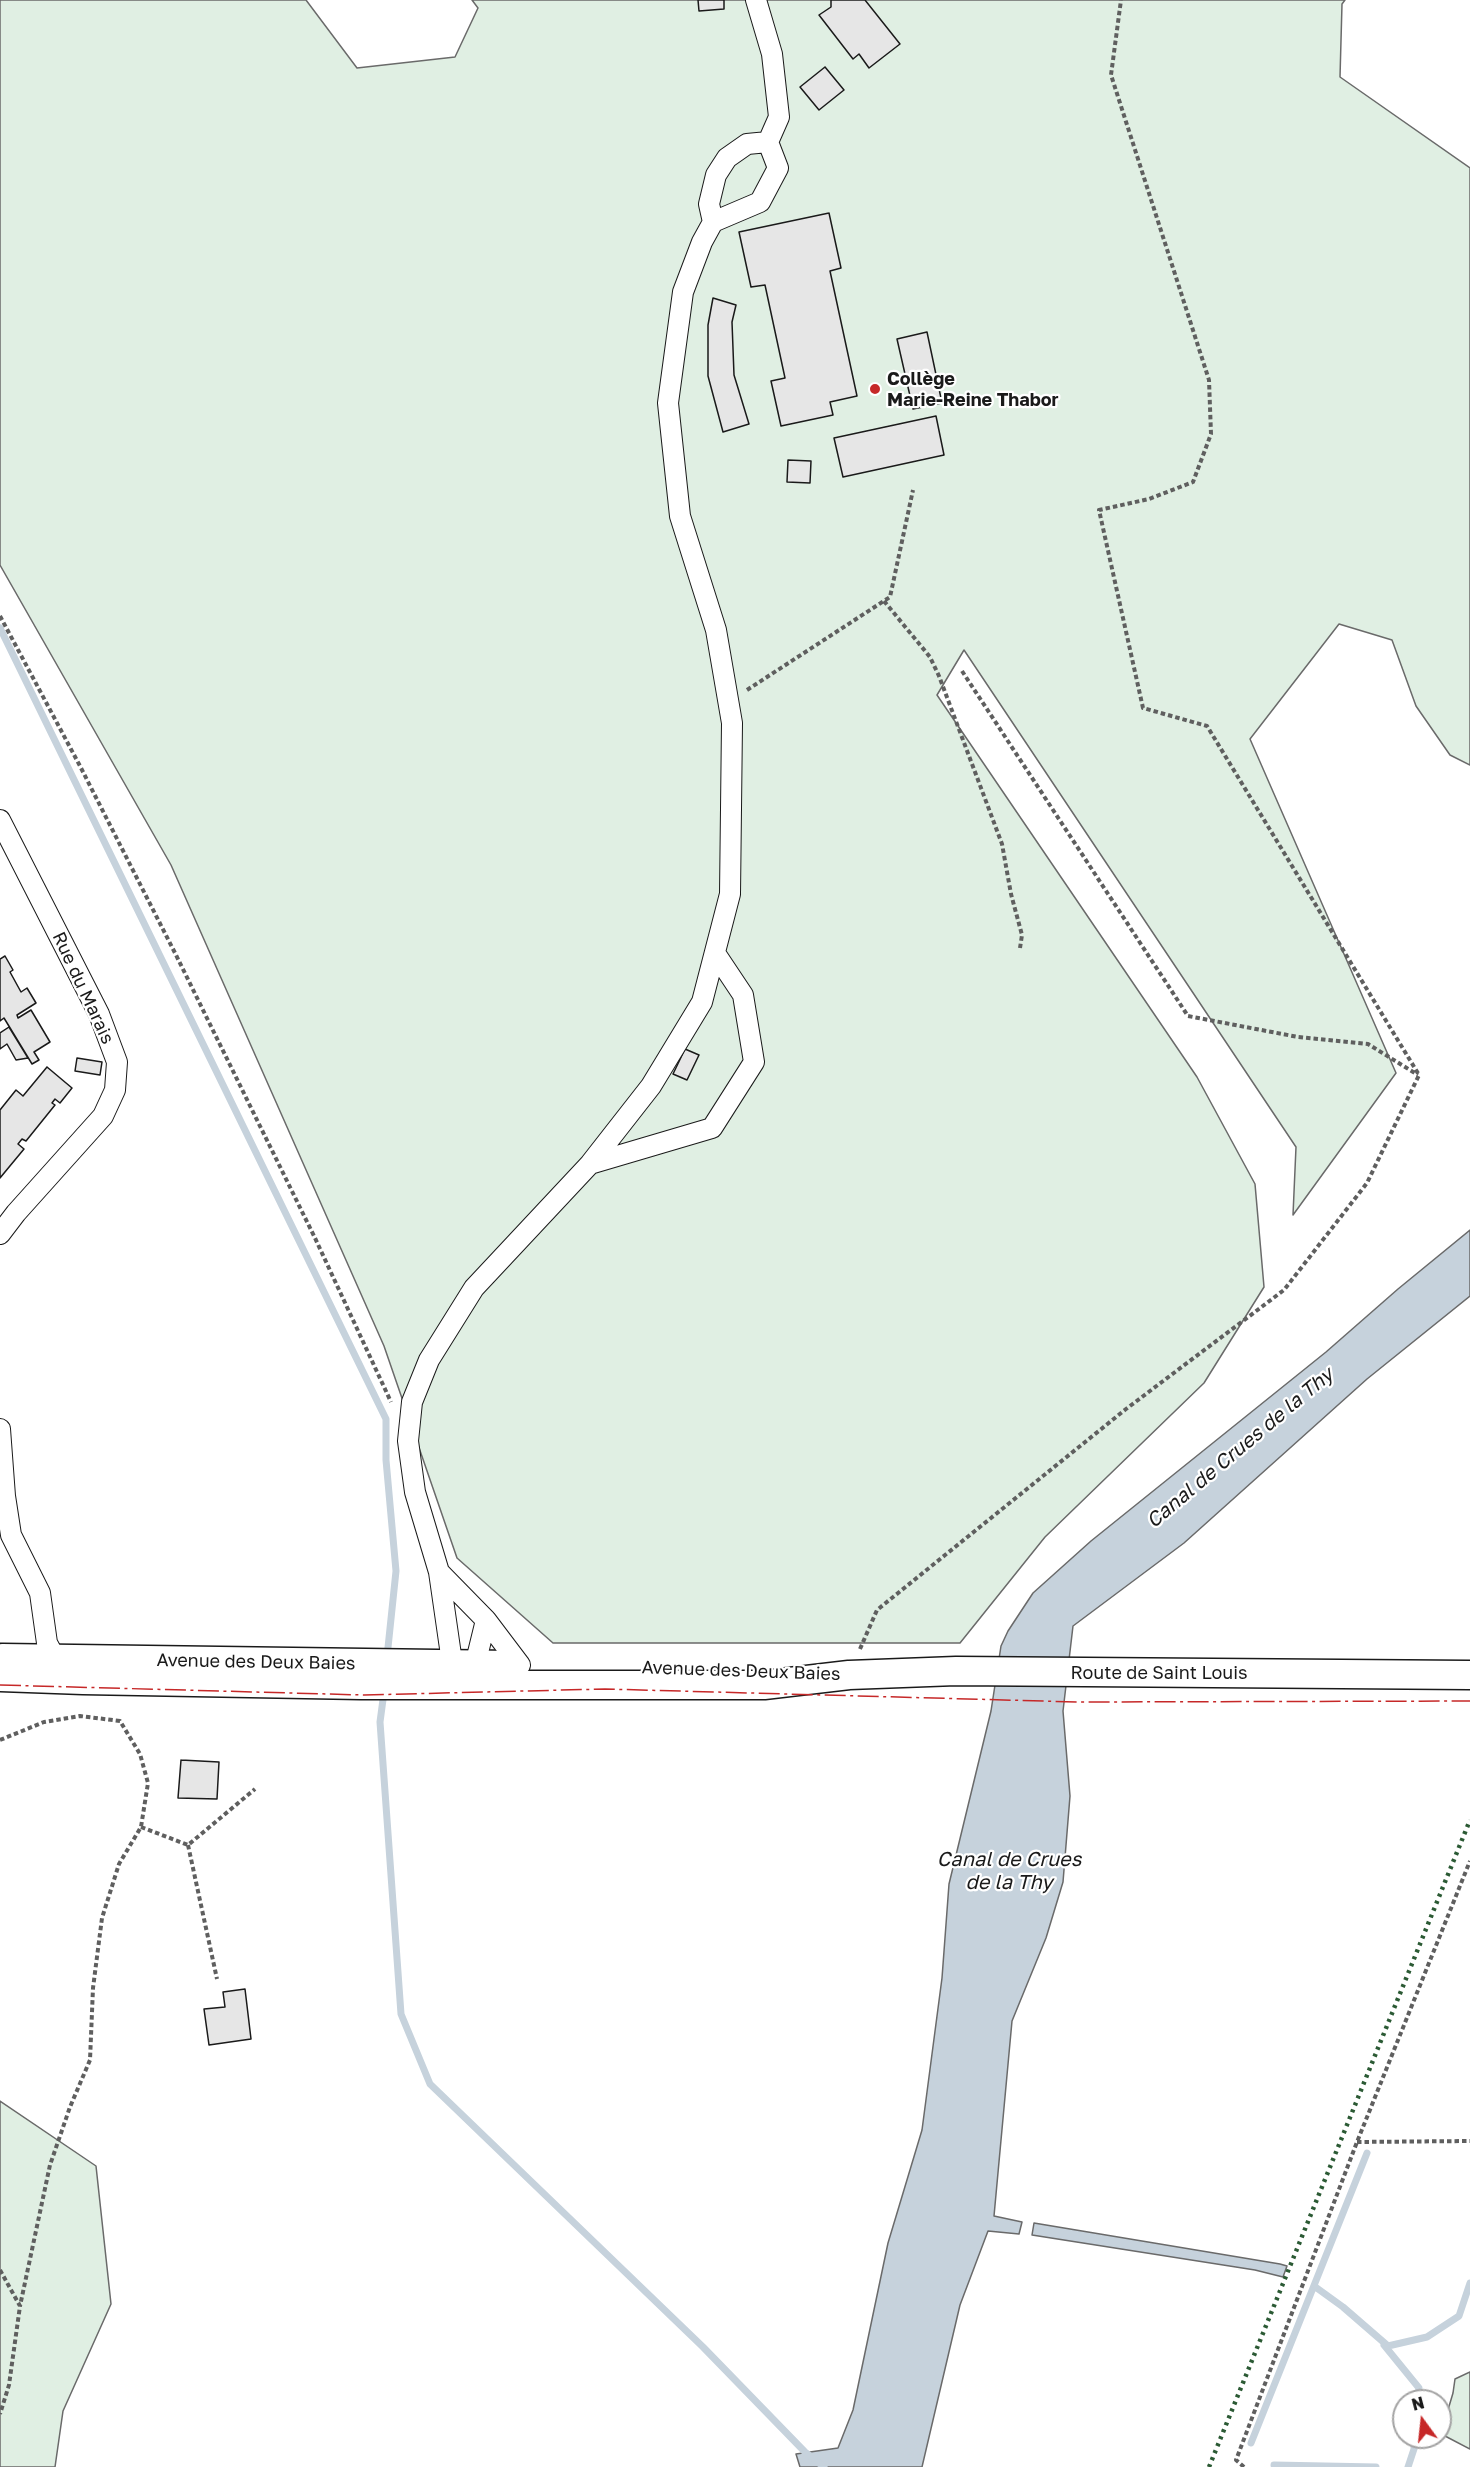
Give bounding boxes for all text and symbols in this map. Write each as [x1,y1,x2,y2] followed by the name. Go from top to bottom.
[887,368,1059,410] place label: Collège Marie-Reine Thabor
[868,382,882,396] marker: Collège Marie-Reine Thabor
[48,929,118,1047] street label: Rue du Marais
[1142,1363,1338,1533] water label: Canal de Crues de la Thy
[156,1649,356,1675] street label: Avenue des Deux Baies
[641,1657,841,1685] street label: Avenue des Deux Baies
[1070,1662,1248,1684] street label: Route de Saint Louis
[937,1848,1081,1895] water label: Canal de Crues de la Thy
[1392,2389,1452,2449] north arrow
[1409,2392,1426,2415] text: N

